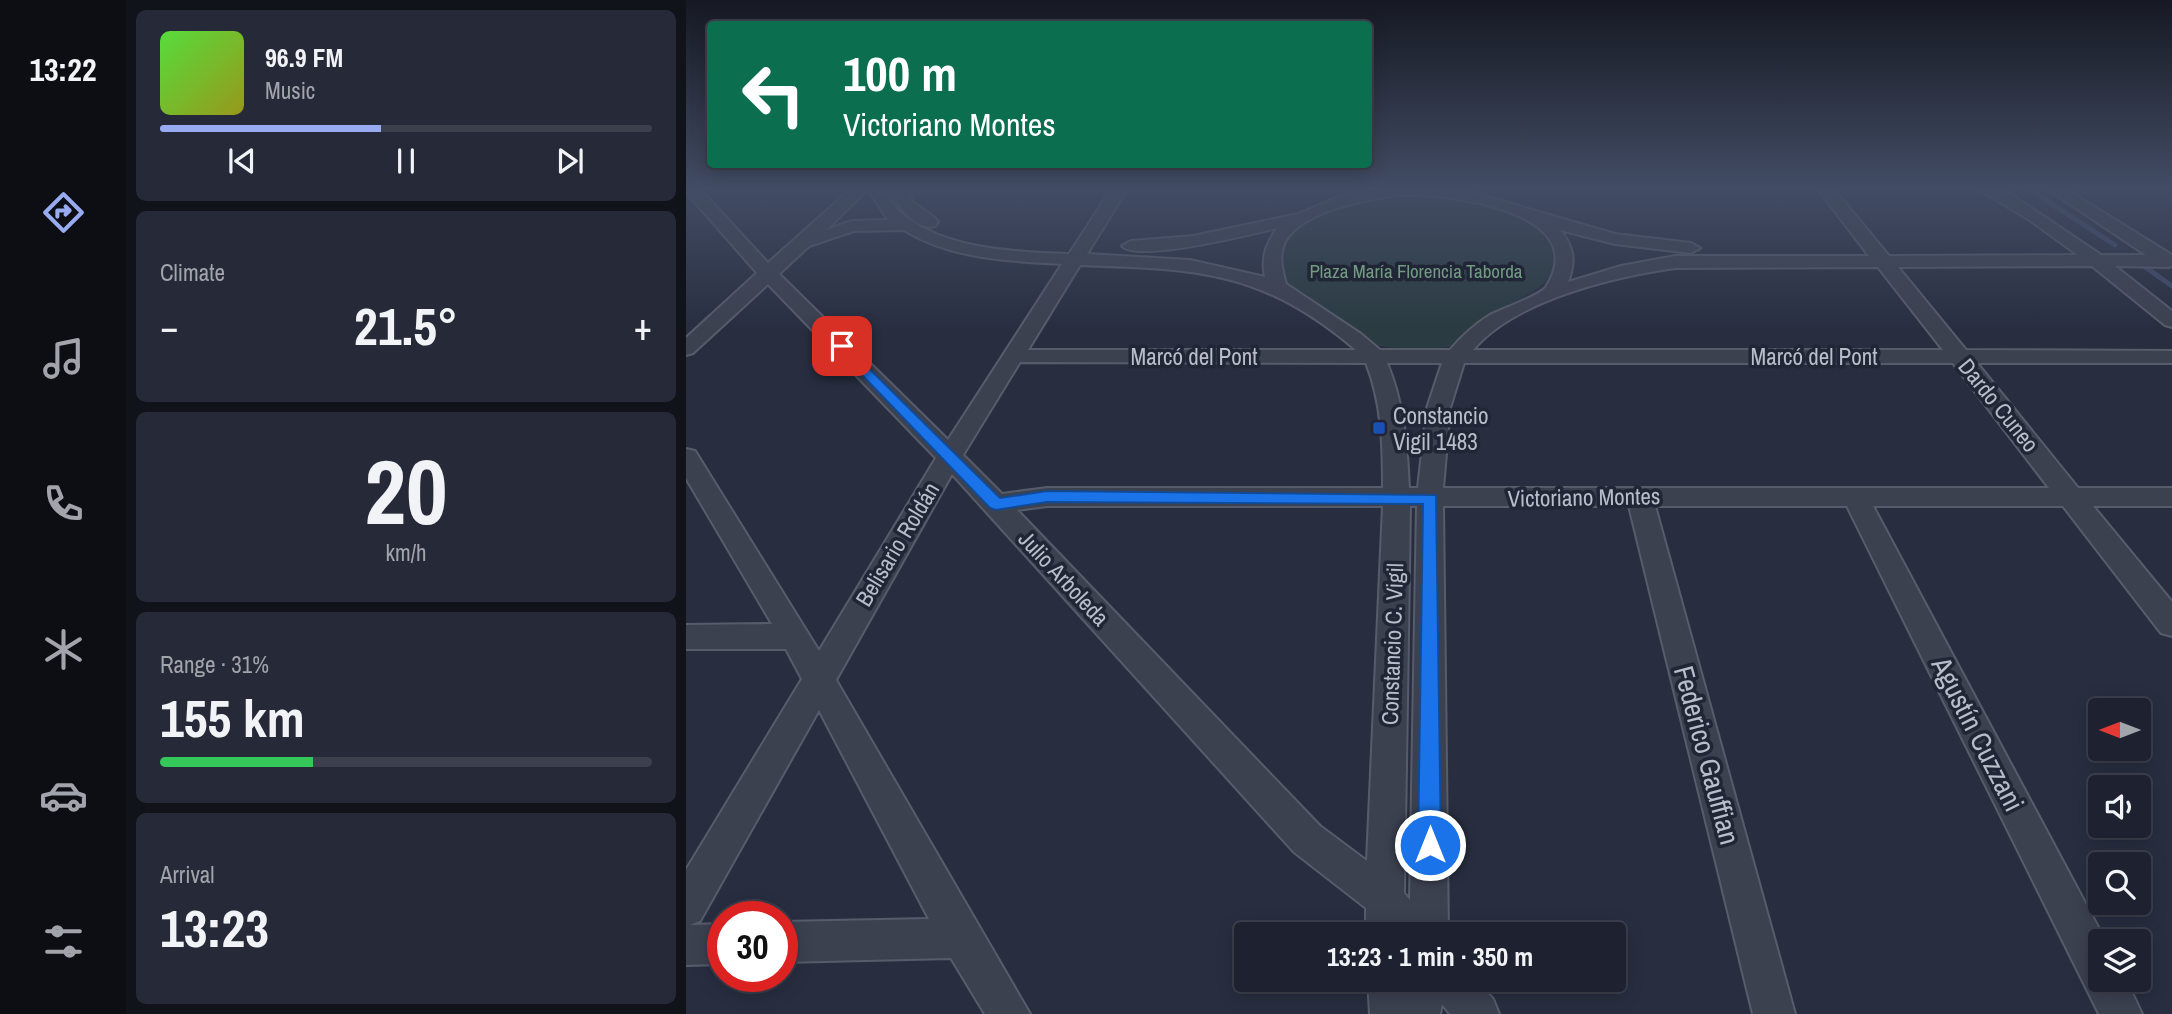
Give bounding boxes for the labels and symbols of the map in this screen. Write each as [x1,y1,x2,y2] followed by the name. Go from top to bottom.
[1309,258,1523,284] park label: Plaza María Florencia Taborda
[812,316,872,376] pin
[1131,341,1257,372] street label: Marcó del Pont
[1751,341,1877,372] street label: Marcó del Pont
[1952,352,2046,458] street label: Dardo Cuneo
[1393,400,1488,457] place label: Constancio Vigil 1483
[1371,420,1387,436] marker: Constancio Vigil 1483
[848,476,946,612] street label: Belisario Roldán
[1507,480,1661,514] street label: Victoriano Montes
[1012,524,1116,633] street label: Julio Arboleda
[1374,562,1410,726] street label: Constancio C. Vigil
[1922,649,2033,818] street label: Agustín Cuzzani
[1665,661,1749,849] street label: Federico Gauffian
[2088,698,2151,761] north arrow
[1393,808,1467,882] position arrow
[707,901,798,992] speed limit sign: 30

